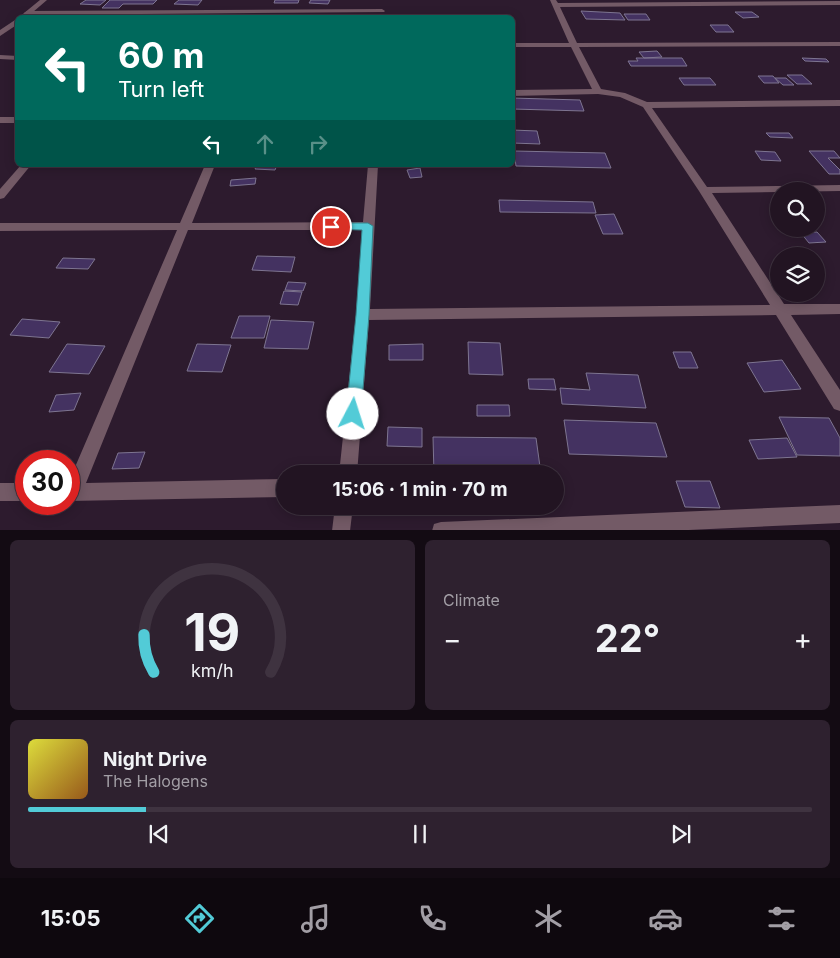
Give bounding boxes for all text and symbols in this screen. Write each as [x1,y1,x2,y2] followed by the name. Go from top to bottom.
[118,34,205,76] text: 60 m
[35,35,100,100] icon: left
[118,76,204,102] text: Turn left
[198,130,226,158] icon: left
[251,130,279,158] icon: ahead
[304,130,332,158] icon: right
[770,182,825,302] map controls
[770,182,825,237] button: search
[310,206,352,248] pin
[317,213,345,241] icon: arrive
[770,247,825,302] button: layers
[326,387,378,439] position arrow
[15,450,80,515] speed limit sign: 30
[333,478,507,501] text: 15:06 · 1 min · 70 m
[443,590,500,610] text: Climate
[184,601,241,664] text: 19
[595,615,660,661] text: 22°
[443,622,462,656] text: −
[793,622,812,656] text: +
[191,660,234,681] text: km/h
[103,748,207,771] text: Night Drive
[103,771,208,791] text: The Halogens
[145,820,173,848] icon: previous
[406,820,434,848] icon: pause
[667,820,695,848] icon: next
[182,901,217,936] icon: directions
[298,901,333,936] icon: music
[415,901,450,936] icon: phone
[531,901,566,936] icon: climate
[648,901,683,936] icon: car
[764,901,799,936] icon: filters
[41,905,101,931] text: 15:05

